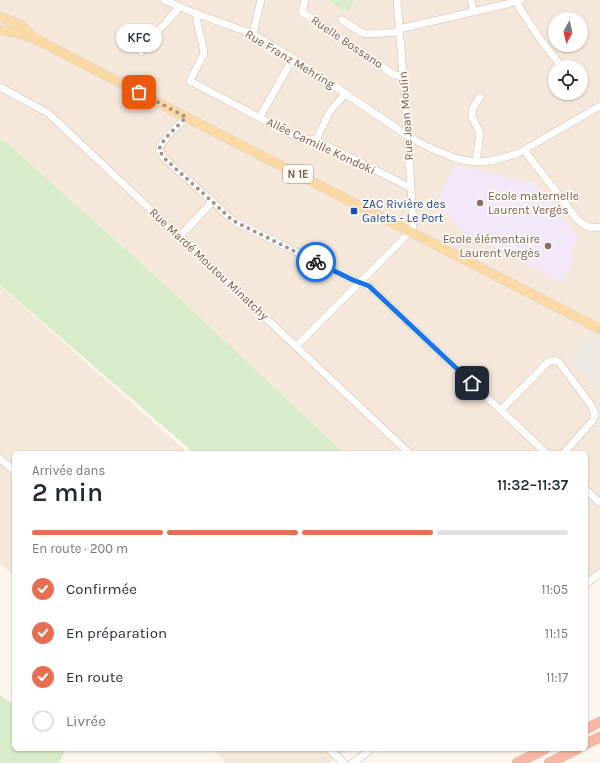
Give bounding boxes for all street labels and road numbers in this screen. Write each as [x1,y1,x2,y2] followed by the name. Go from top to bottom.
[308,13,386,71] street label: Ruelle Bossano
[243,27,338,91] street label: Rue Franz Mehring
[396,71,416,161] street label: Rue Jean Moulin
[264,115,378,177] street label: Allée Camille Kondoki
[283,165,313,183] road number: N 1E
[147,205,272,323] street label: Rue Mardé Moutou Minatchy

